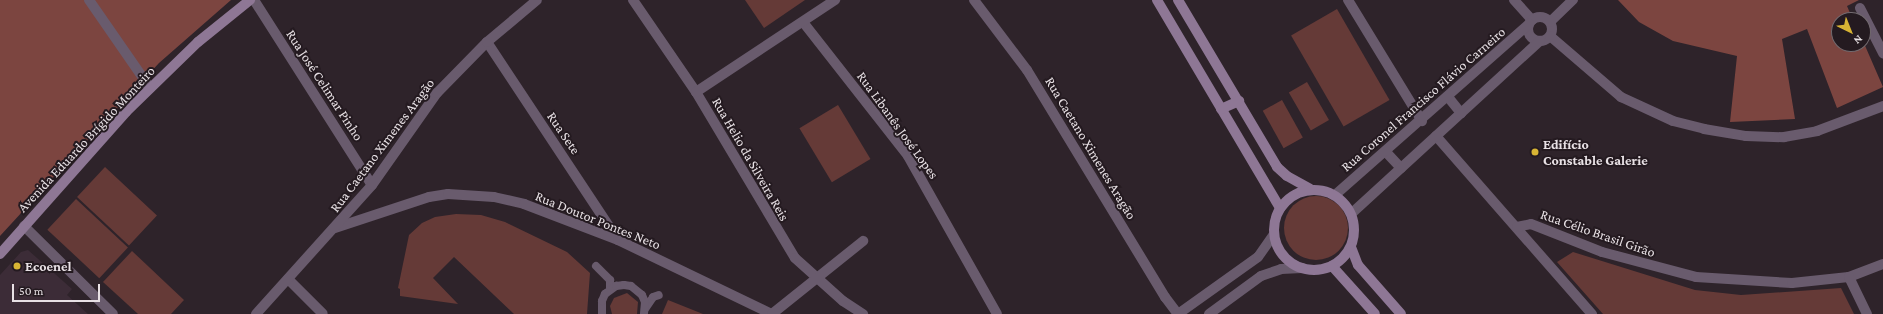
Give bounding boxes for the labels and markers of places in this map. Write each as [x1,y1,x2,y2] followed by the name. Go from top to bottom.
[1543,136,1648,168] place label: Edifício Constable Galerie
[1530,147,1540,157] marker: Edifício Constable Galerie
[25,258,72,274] place label: Ecoenel
[12,261,22,271] marker: Ecoenel

